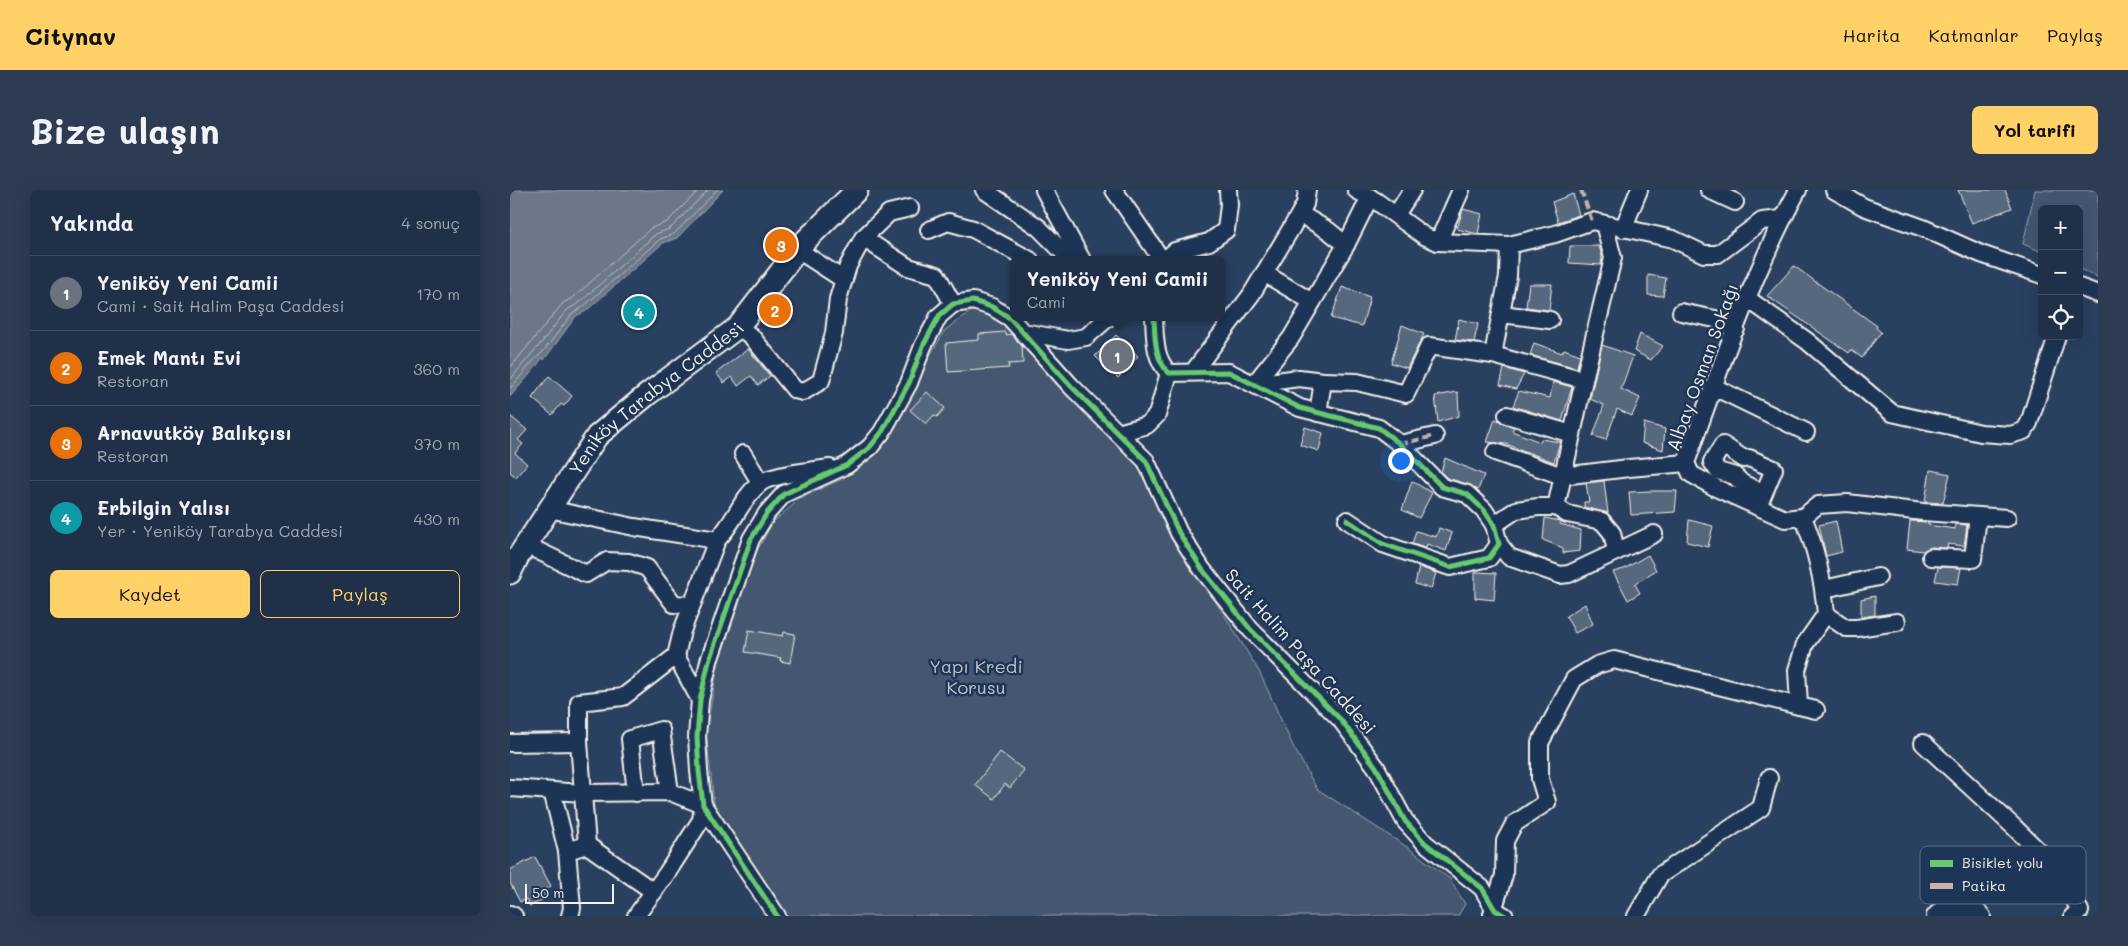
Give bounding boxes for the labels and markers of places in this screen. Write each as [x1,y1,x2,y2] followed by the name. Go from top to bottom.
[765,226,797,264] pin: 3
[759,291,791,329] pin: 2
[623,293,655,331] pin: 4
[1101,337,1133,375] pin: 1

